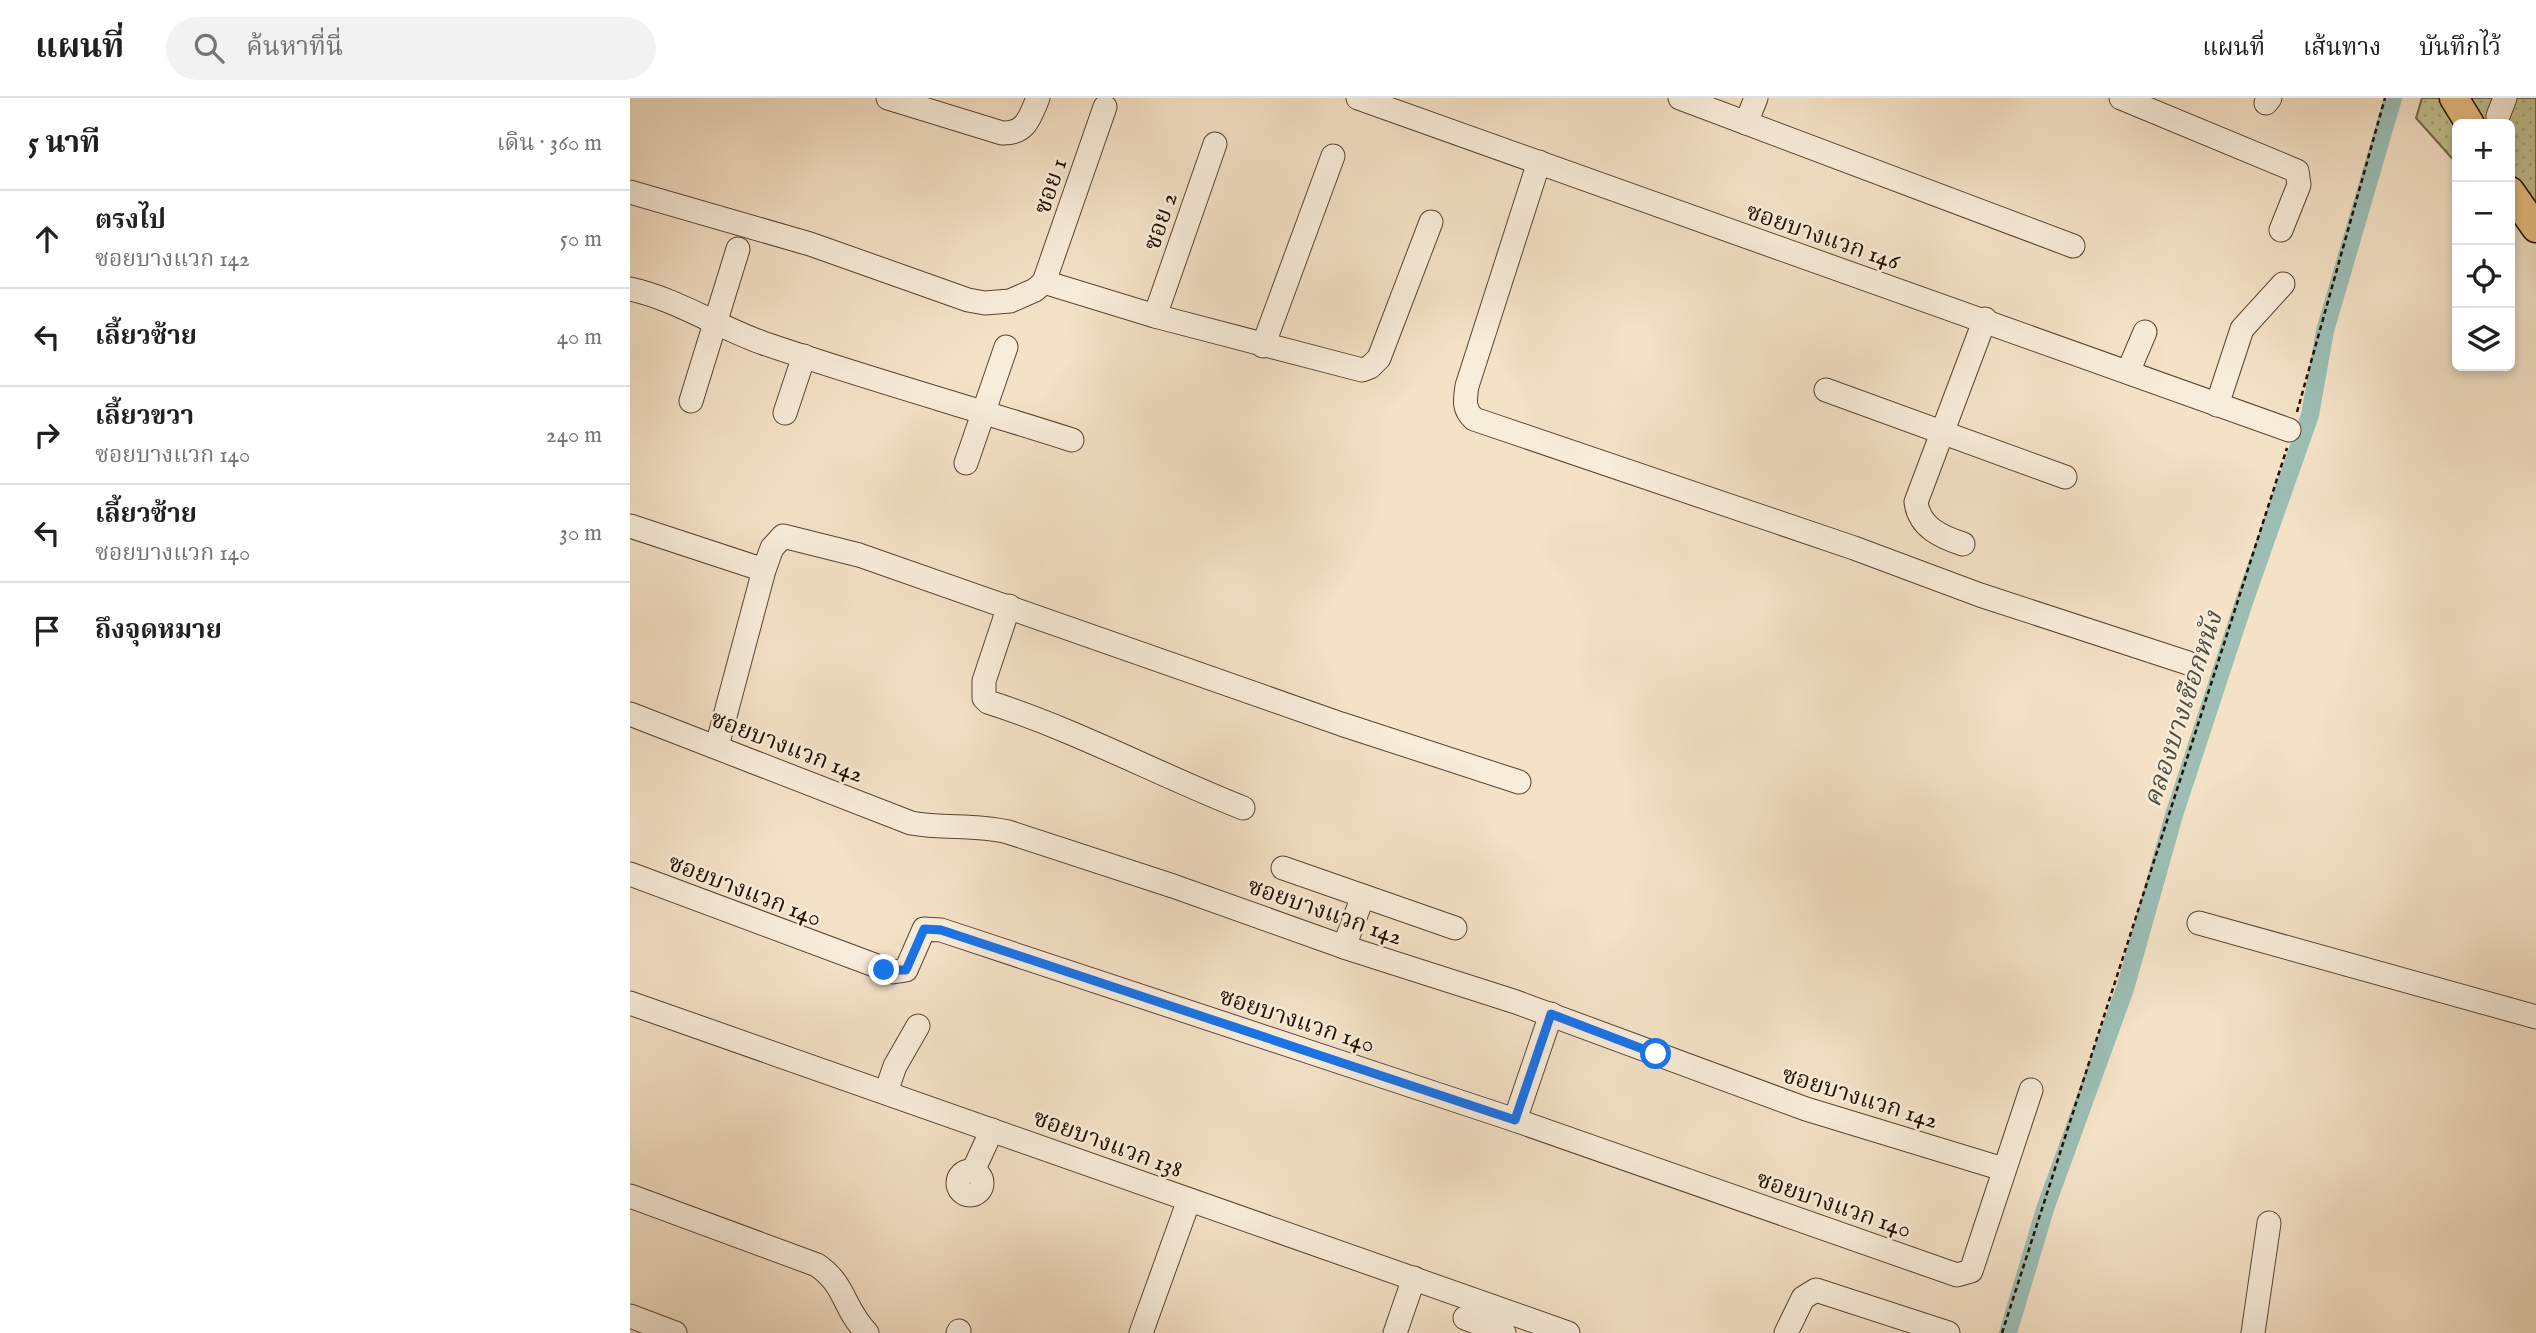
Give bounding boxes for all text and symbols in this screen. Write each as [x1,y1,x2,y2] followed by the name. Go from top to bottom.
[166,17,656,80] search box
[35,27,124,69] text: แผนที่
[190,29,228,67] icon: search
[246,31,343,64] text: ค้นหาที่นี่
[2202,33,2265,64] text: แผนที่
[2303,33,2381,64] text: เส้นทาง
[2419,33,2501,64] text: บันทึกไว้
[2452,119,2515,371] map controls
[2452,119,2515,182] button: +
[28,125,100,163] text: 5 นาที
[497,129,602,158] text: เดิน · 360 m
[1027,154,1075,219] street label: ซอย 1
[2452,182,2515,245] button: −
[1137,188,1186,255] street label: ซอย 2
[1742,197,1904,278] street label: ซอยบางแวก 146
[95,204,166,237] text: ตรงไป
[28,220,66,258] icon: ahead
[560,225,602,254] text: 50 m
[95,245,250,274] text: ซอยบางแวก 142
[2452,245,2515,308] button: locate
[2452,308,2515,371] button: layers
[28,318,66,356] icon: left
[95,320,197,353] text: เลี้ยวซ้าย
[557,323,602,352] text: 40 m
[95,400,194,433] text: เลี้ยวขวา
[28,416,66,454] icon: right
[546,421,602,450] text: 240 m
[95,441,250,470] text: ซอยบางแวก 140
[95,498,197,531] text: เลี้ยวซ้าย
[28,514,66,552] icon: left
[559,519,602,548] text: 30 m
[95,539,250,568] text: ซอยบางแวก 140
[2136,607,2231,811] water label: คลองบางเชือกหนัง
[28,612,66,650] icon: arrive
[95,614,222,647] text: ถึงจุดหมาย
[705,704,867,791] street label: ซอยบางแวก 142
[663,848,826,935] street label: ซอยบางแวก 140
[1243,871,1406,953] street label: ซอยบางแวก 142
[868,954,899,985] route end
[1215,982,1378,1061] street label: ซอยบางแวก 140
[1640,1038,1671,1069] route start
[1778,1060,1941,1137] street label: ซอยบางแวก 142
[1028,1103,1187,1186] street label: ซอยบางแวก 138
[1752,1164,1915,1246] street label: ซอยบางแวก 140

